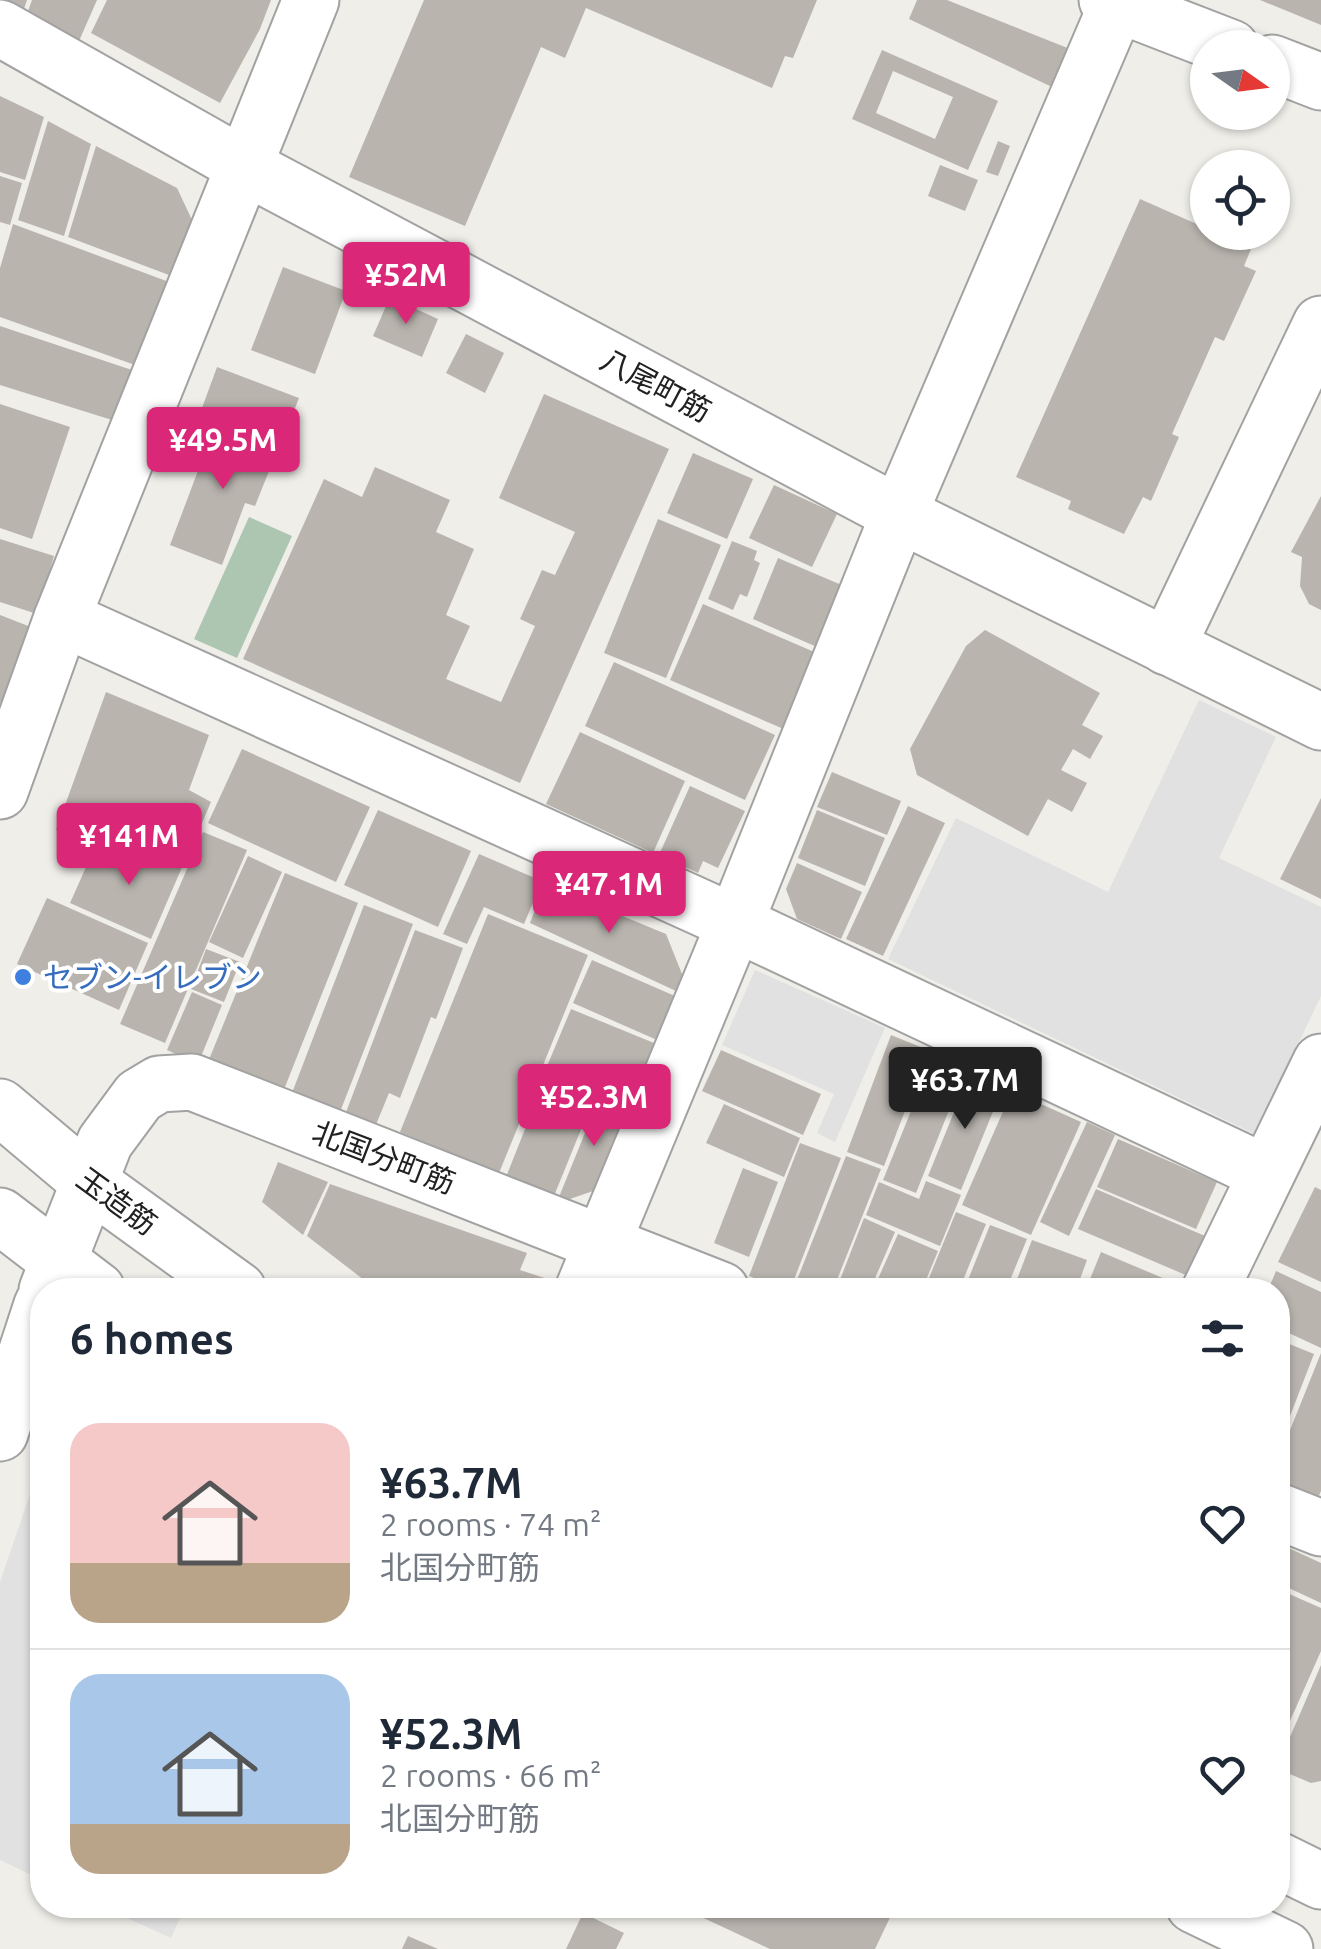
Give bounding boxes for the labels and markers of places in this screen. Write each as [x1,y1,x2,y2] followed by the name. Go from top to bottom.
[347,242,465,327] pin: ¥52M
[142,407,304,492] pin: ¥49.5M
[59,803,199,888] pin: ¥141M
[528,851,690,936] pin: ¥47.1M
[43,960,262,994] place label: セブン-イレブン
[12,966,34,988] marker: セブン-イレブン
[884,1047,1046,1132] pin: ¥63.7M
[513,1064,675,1149] pin: ¥52.3M

